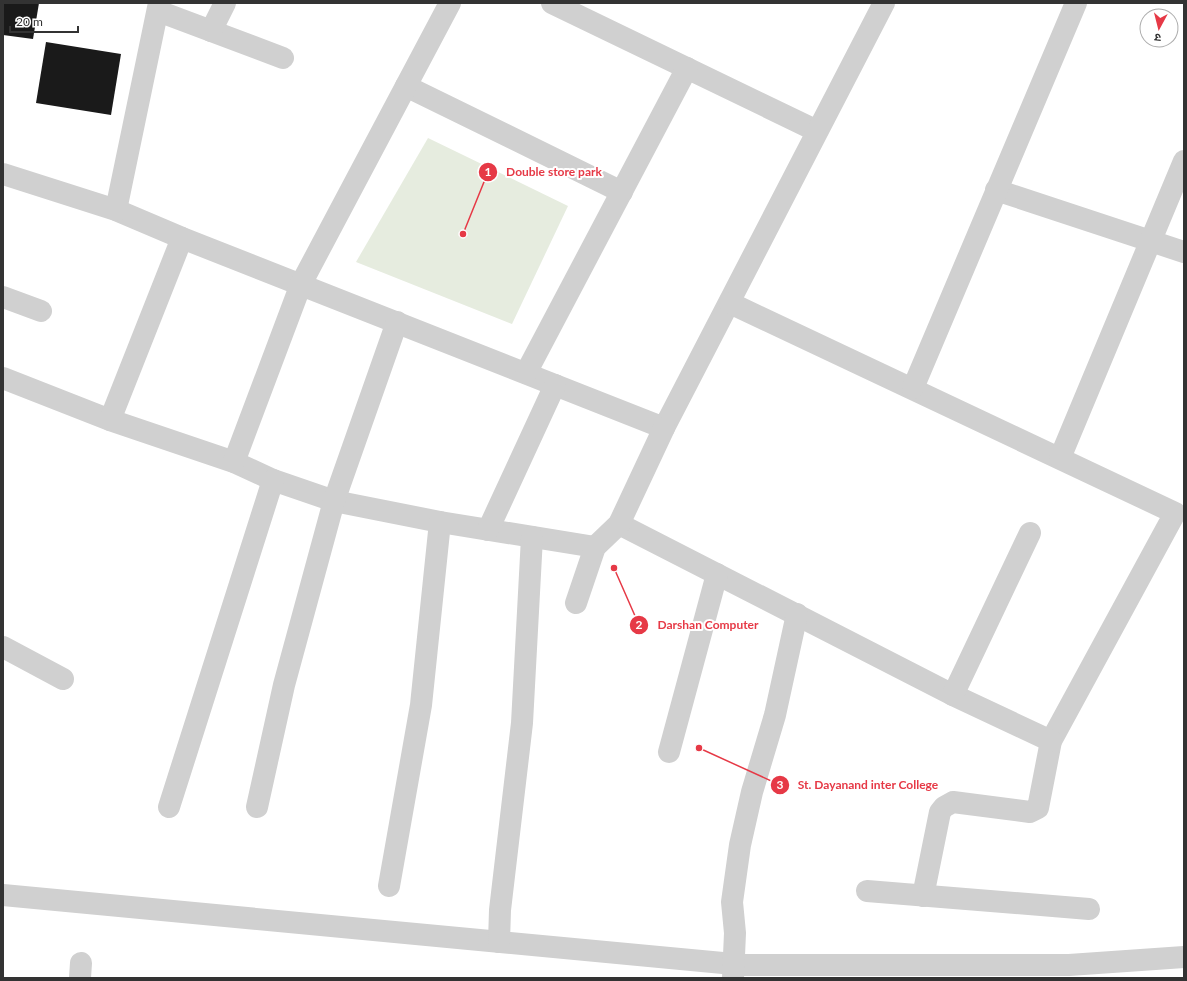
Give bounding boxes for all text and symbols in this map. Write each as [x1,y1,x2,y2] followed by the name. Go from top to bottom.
[10,8,78,34] scale bar
[1139,8,1179,48] north arrow
[16,14,43,29] text: 20 m
[1153,32,1162,45] text: उ
[478,160,609,184] callout: Double store park
[485,164,492,179] text: 1
[506,164,602,179] text: Double store park
[629,613,766,637] callout: Darshan Computer
[636,617,643,632] text: 2
[658,617,759,632] text: Darshan Computer
[770,773,946,797] callout: St. Dayanand inter College
[777,777,784,792] text: 3
[798,777,939,792] text: St. Dayanand inter College

